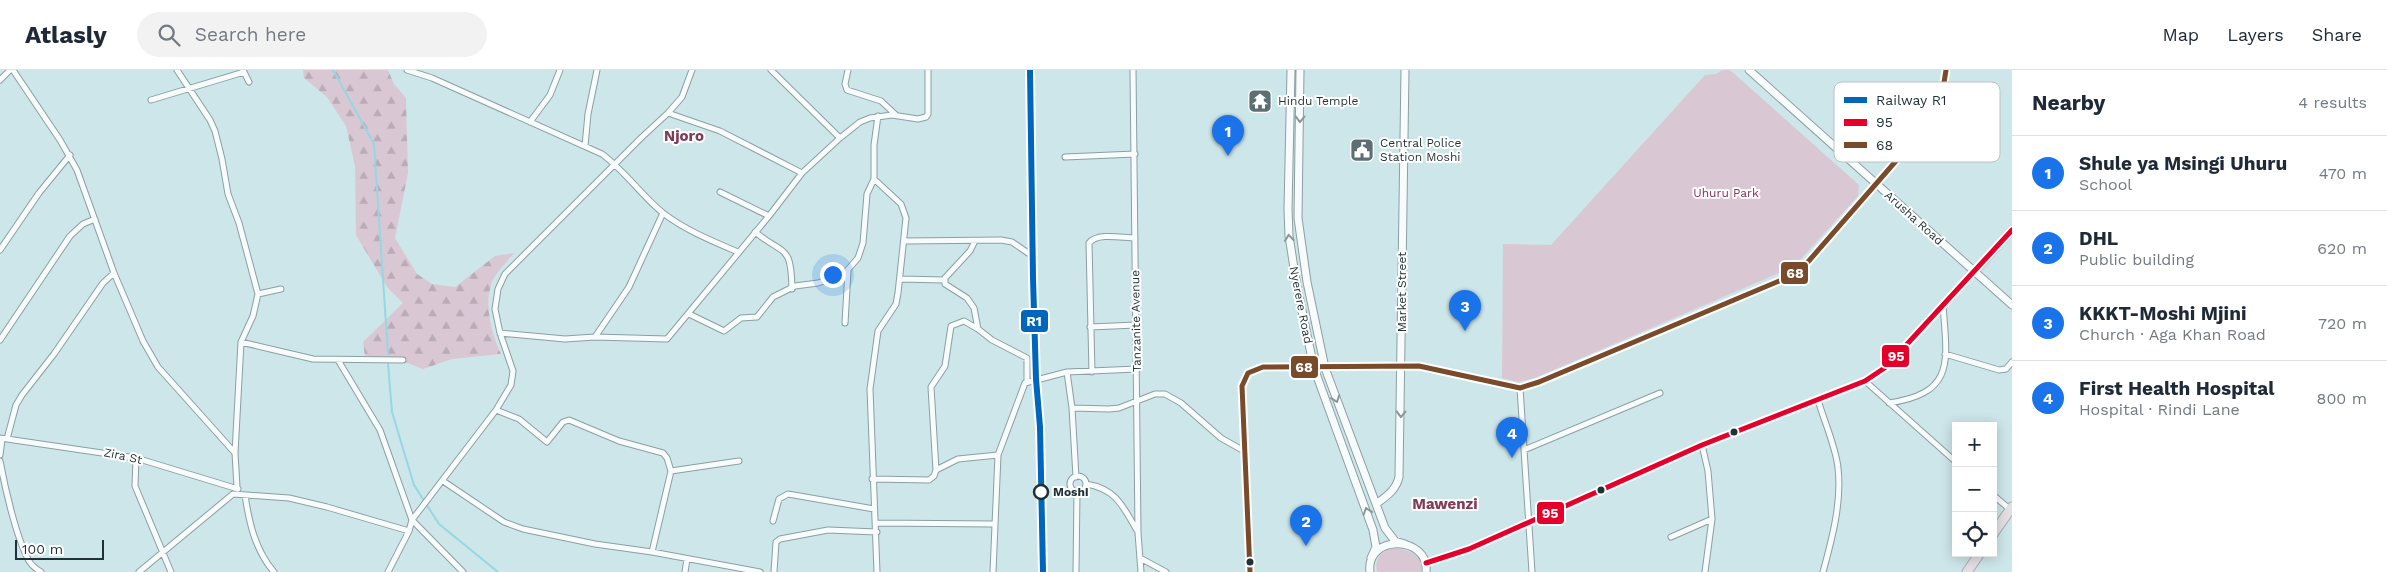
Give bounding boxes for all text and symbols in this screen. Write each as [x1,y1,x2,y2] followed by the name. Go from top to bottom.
[137,12,487,57] search box
[25,21,107,49] text: Atlasly
[155,21,183,49] icon: search
[195,23,306,46] text: Search here
[2162,24,2199,45] text: Map
[2227,24,2284,45] text: Layers
[2312,24,2362,45] text: Share
[1834,82,2000,162] legend
[1247,88,1273,114] temple icon: Hindu Temple
[2032,90,2105,115] text: Nearby
[1876,92,1947,108] text: Railway R1
[2298,93,2367,112] text: 4 results
[1278,94,1359,108] place label: Hindu Temple
[1876,114,1893,130] text: 95
[1212,115,1244,156] pin: 1
[1294,115,1305,123] one-way arrow
[664,127,704,145] district label: Njoro
[1380,136,1461,164] place label: Central Police Station Moshi
[1349,137,1375,163] public building icon: Central Police Station Moshi
[1876,137,1893,153] text: 68
[2079,152,2287,175] text: Shule ya Msingi Uhuru
[2045,164,2051,183] text: 1
[2319,164,2367,183] text: 470 m
[2079,175,2132,194] text: School
[1693,186,1759,200] park label: Uhuru Park
[1882,188,1946,248] street label: Arusha Road
[2079,227,2118,250] text: DHL
[1284,234,1295,242] one-way arrow
[2043,239,2053,258] text: 2
[2317,239,2367,258] text: 620 m
[2079,250,2194,269] text: Public building
[1395,252,1409,332] street label: Market Street
[1780,261,1809,285] line badge: 68
[820,262,846,288] your location
[1287,265,1315,345] street label: Nyerere Road
[1786,265,1804,281] text: 68
[1128,270,1144,372] street label: Tanzanite Avenue
[1449,290,1481,331] pin: 3
[2079,302,2246,325] text: KKKT-Moshi Mjini
[1020,309,1049,333] line badge: R1
[1026,313,1042,329] text: R1
[2043,314,2053,333] text: 3
[2318,314,2367,333] text: 720 m
[2079,325,2266,344] text: Church · Aga Khan Road
[1881,344,1910,368] line badge: 95
[1888,348,1904,364] text: 95
[1290,355,1319,379] line badge: 68
[1295,359,1313,375] text: 68
[2079,377,2274,400] text: First Health Hospital
[2043,389,2053,408] text: 4
[2317,389,2367,408] text: 800 m
[1331,394,1341,403] one-way arrow
[2079,400,2240,419] text: Hospital · Rindi Lane
[1396,410,1406,418] one-way arrow
[1496,417,1528,458] pin: 4
[1952,422,1997,557] map controls
[1952,422,1997,467] button: +
[1729,427,1739,437] unlabelled marker
[103,445,143,467] street label: Zira St
[1952,467,1997,512] button: −
[1033,484,1049,500] marker: Moshi
[1053,485,1088,499] place label: Moshi
[1596,485,1606,495] unlabelled marker
[1412,495,1478,513] district label: Mawenzi
[1536,501,1565,525] line badge: 95
[1290,505,1322,546] pin: 2
[1542,505,1558,521] text: 95
[1363,508,1373,516] one-way arrow
[1952,512,1997,557] button: locate
[15,537,104,560] scale bar
[22,541,63,557] text: 100 m
[1245,557,1255,567] unlabelled marker

